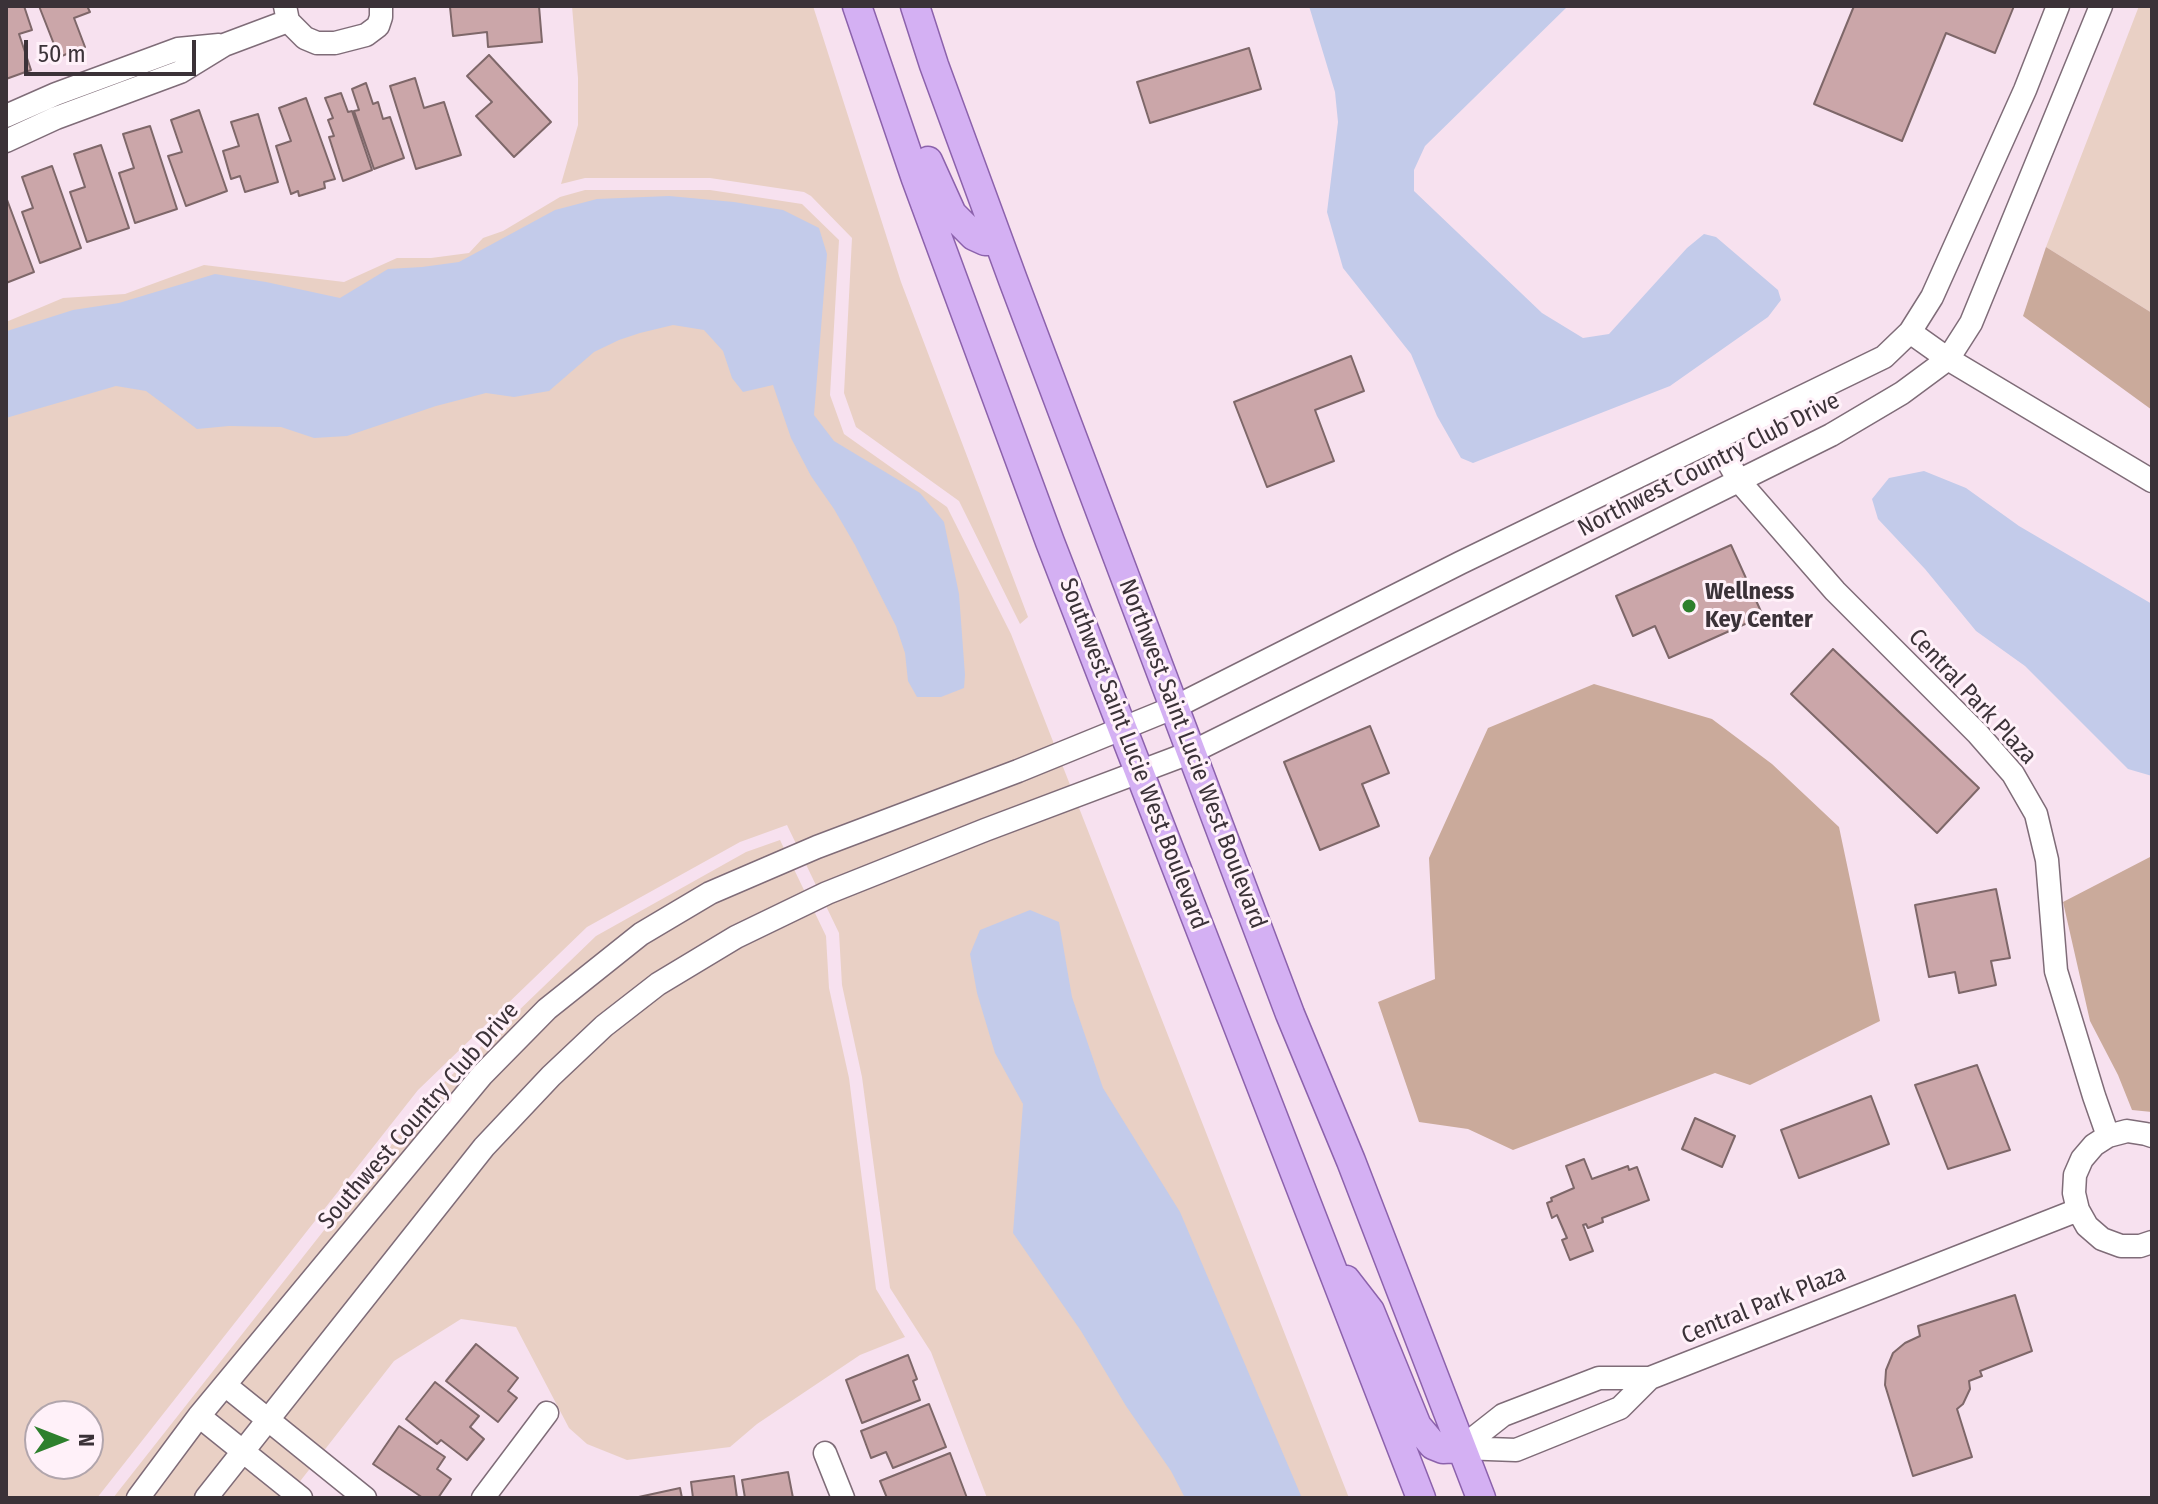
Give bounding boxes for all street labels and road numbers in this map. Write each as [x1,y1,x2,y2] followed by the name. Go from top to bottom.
[1573,386,1845,544] street label: Northwest Country Club Drive
[1053,574,1213,934] street label: Southwest Saint Lucie West Boulevard
[1112,575,1272,933] street label: Northwest Saint Lucie West Boulevard
[1902,623,2042,771] street label: Central Park Plaza
[313,997,525,1235] street label: Southwest Country Club Drive
[1678,1259,1850,1351] street label: Central Park Plaza

